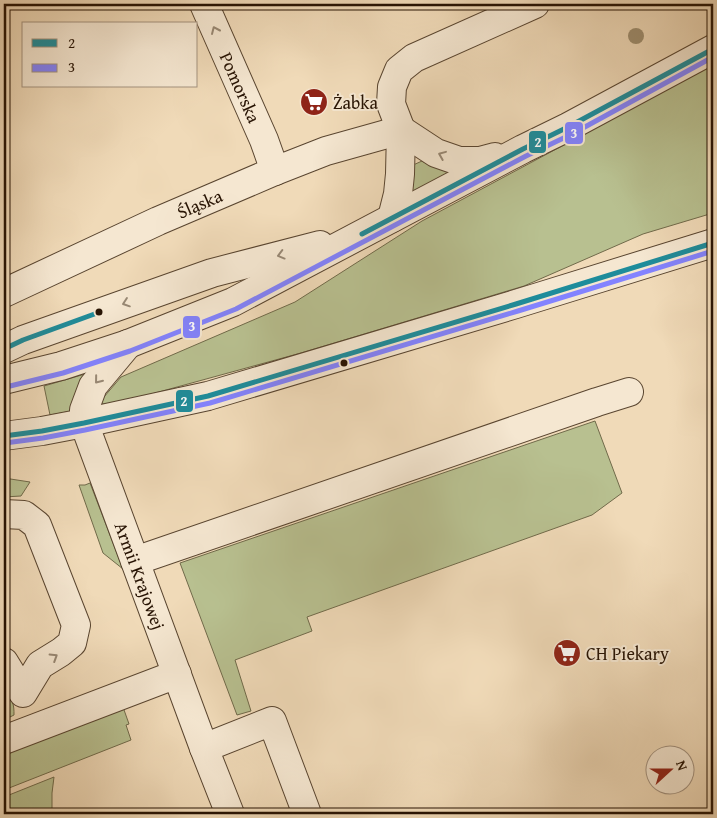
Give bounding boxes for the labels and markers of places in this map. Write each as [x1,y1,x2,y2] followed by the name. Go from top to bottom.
[299,87,329,117] supermarket icon: Żabka
[333,89,379,116] place label: Żabka
[94,307,104,317] unlabelled marker
[339,358,349,368] unlabelled marker
[552,638,582,668] supermarket icon: CH Piekary
[586,640,669,667] place label: CH Piekary

